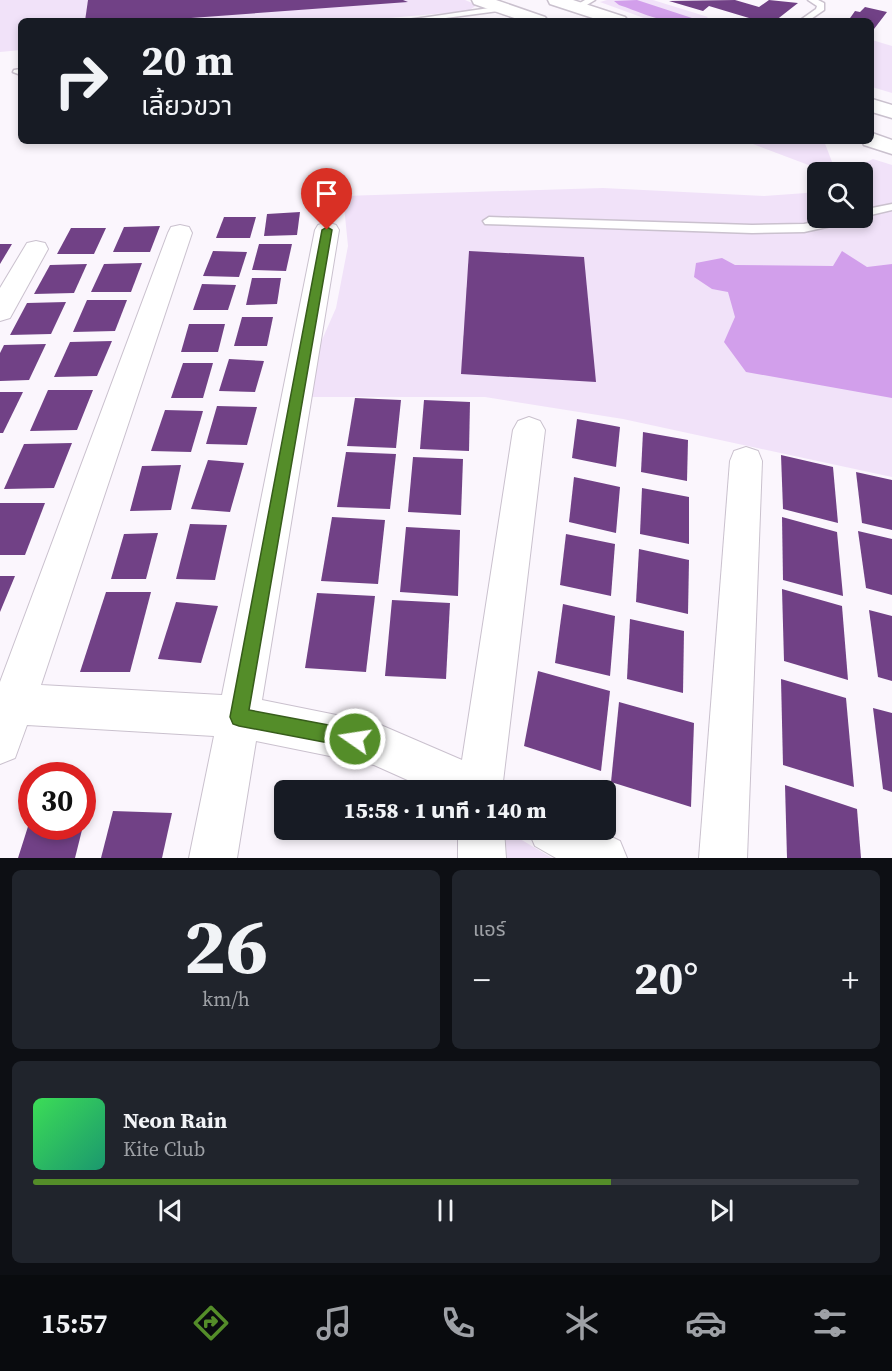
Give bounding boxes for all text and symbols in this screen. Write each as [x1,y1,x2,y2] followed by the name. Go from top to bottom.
[141,31,234,89] text: 20 m
[42,42,120,120] icon: right
[141,87,232,124] text: เลี้ยวขวา
[807,162,873,228] map controls
[807,162,873,228] button: search
[301,168,352,230] pin
[310,177,343,210] icon: arrive
[323,707,387,771] position arrow
[18,762,96,840] speed limit sign: 30
[343,795,547,825] text: 15:58 · 1 นาที · 140 m
[184,892,268,999] text: 26
[473,915,505,943] text: แอร์
[634,947,698,1009] text: 20°
[473,957,491,1002] text: −
[841,957,859,1002] text: +
[202,985,250,1013] text: km/h
[123,1105,227,1135] text: Neon Rain
[123,1135,205,1163] text: Kite Club
[154,1194,187,1227] icon: previous
[429,1194,462,1227] icon: pause
[705,1194,738,1227] icon: next
[190,1302,232,1344] icon: directions
[313,1302,355,1344] icon: music
[437,1302,479,1344] icon: phone
[561,1302,603,1344] icon: climate
[685,1302,727,1344] icon: car
[809,1302,851,1344] icon: filters
[41,1305,108,1342] text: 15:57

